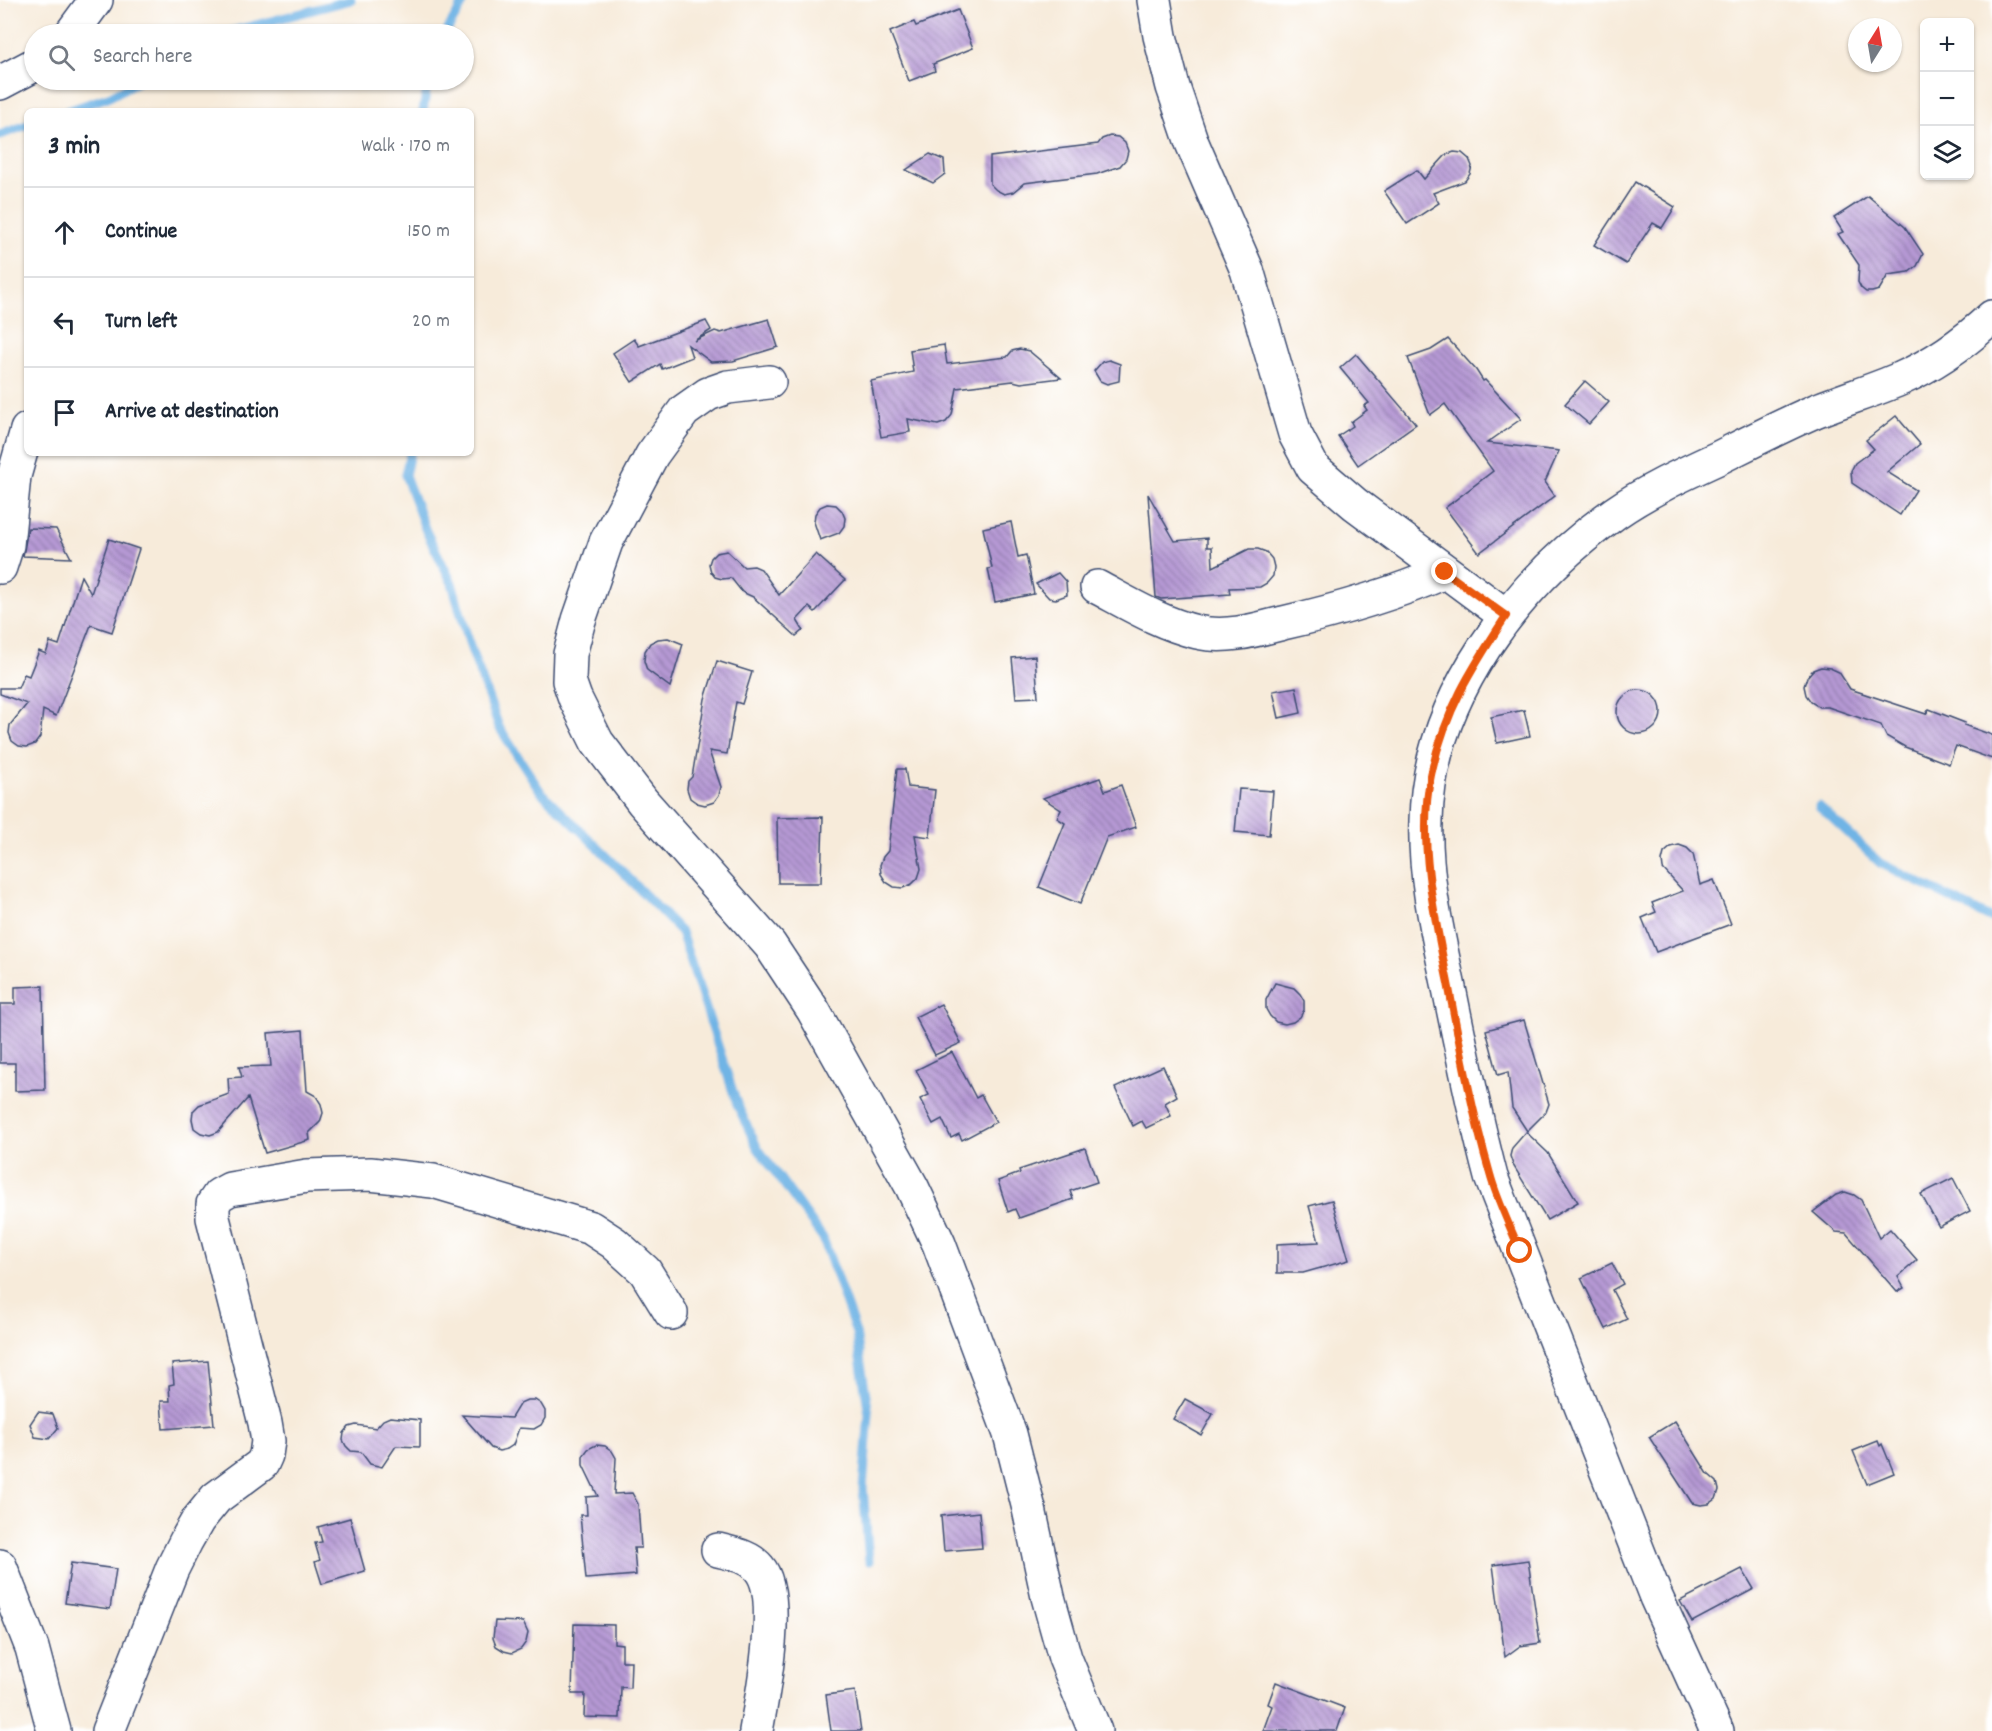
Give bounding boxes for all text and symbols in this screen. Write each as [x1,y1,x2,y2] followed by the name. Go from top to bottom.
[1848,18,1902,72] north arrow
[1920,18,1974,180] map controls
[1920,18,1974,72] button: +
[24,24,474,90] search box
[45,41,78,74] icon: search
[93,42,192,73] text: Search here
[1920,72,1974,126] button: −
[1920,126,1974,180] button: layers
[48,129,100,166] text: 3 min
[361,133,450,161] text: Walk · 170 m
[48,216,81,249] icon: ahead
[105,217,177,248] text: Continue
[407,218,450,246] text: 150 m
[48,306,81,339] icon: left
[105,307,177,338] text: Turn left
[412,308,450,336] text: 20 m
[48,396,81,429] icon: arrive
[105,397,279,428] text: Arrive at destination
[1431,558,1457,584] route end
[1506,1237,1532,1263] route start

